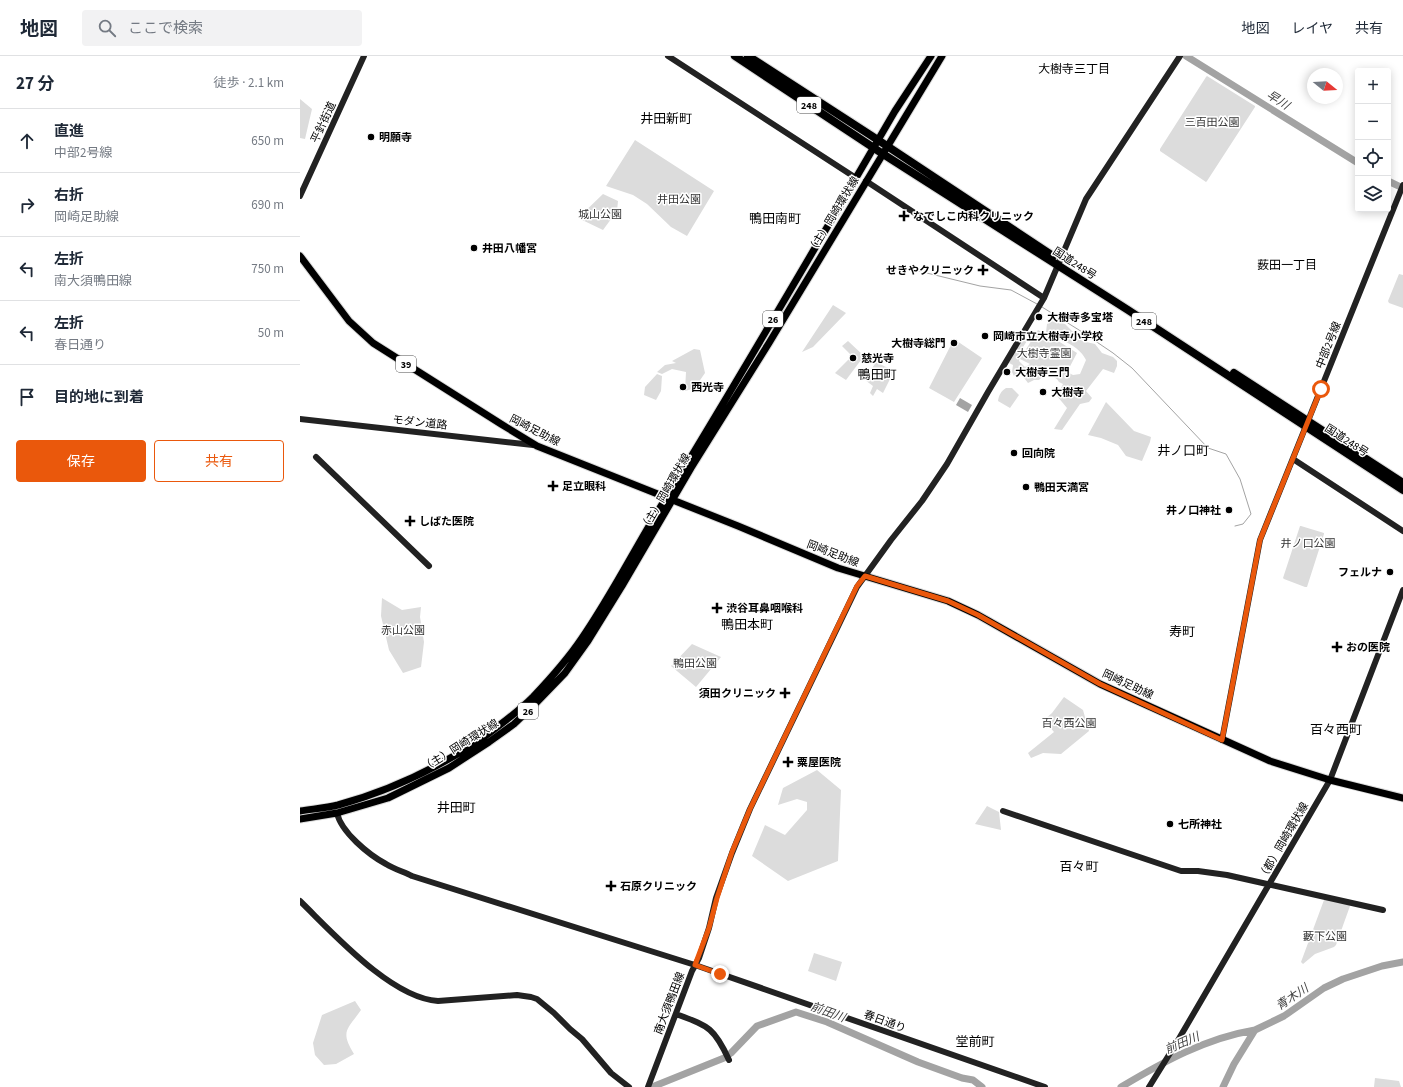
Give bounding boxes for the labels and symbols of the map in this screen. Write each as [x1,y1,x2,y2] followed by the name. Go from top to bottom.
[1038,61,1110,78] district label: 大樹寺三丁目
[1307,68,1343,104] north arrow
[1263,87,1294,115] water label: 早川
[797,97,821,113] road number: 248
[307,99,340,145] street label: 平針街道
[640,110,692,128] district label: 井田新町
[1185,115,1240,130] park label: 三百田公園
[379,130,412,145] place label: 明願寺
[366,132,376,142] marker: 明願寺
[804,174,863,257] street label: （主）岡崎環状線
[657,192,701,207] park label: 井田公園
[578,207,622,222] park label: 城山公園
[913,209,1034,224] place label: なでしこ内科クリニック
[749,210,801,228] district label: 鴨田南町
[898,210,910,222] marker: なでしこ内科クリニック
[482,241,537,256] place label: 井田八幡宮
[469,243,479,253] marker: 井田八幡宮
[1050,244,1100,283] street label: 国道248号
[1257,257,1317,274] district label: 薮田一丁目
[886,263,974,278] place label: せきやクリニック
[977,264,989,276] marker: せきやクリニック
[1047,310,1113,325] place label: 大樹寺多宝塔
[763,311,783,327] road number: 26
[1034,312,1044,322] marker: 大樹寺多宝塔
[1132,313,1156,329] road number: 248
[1312,319,1345,371] street label: 中部2号線
[993,329,1103,344] place label: 岡崎市立大樹寺小学校
[980,331,990,341] marker: 岡崎市立大樹寺小学校
[891,336,946,351] place label: 大樹寺総門
[949,338,959,348] marker: 大樹寺総門
[1017,346,1072,361] park label: 大樹寺霊園
[861,351,894,366] place label: 慈光寺
[848,353,858,363] marker: 慈光寺
[396,356,416,372] road number: 39
[1015,365,1070,380] place label: 大樹寺三門
[857,366,897,384] district label: 鴨田町
[1002,367,1012,377] marker: 大樹寺三門
[691,380,724,395] place label: 西光寺
[1312,380,1330,398] route start
[678,382,688,392] marker: 西光寺
[1051,385,1084,400] place label: 大樹寺
[1038,387,1048,397] marker: 大樹寺
[507,411,563,450] street label: 岡崎足助線
[392,412,448,433] street label: モダン道路
[1322,421,1372,460] street label: 国道248号
[1157,442,1209,460] district label: 井ノ口町
[1022,446,1055,461] place label: 回向院
[1009,448,1019,458] marker: 回向院
[637,450,694,534] street label: （主）岡崎環状線
[562,479,606,494] place label: 足立眼科
[547,480,559,492] marker: 足立眼科
[1034,480,1089,495] place label: 鴨田天満宮
[1021,482,1031,492] marker: 鴨田天満宮
[1166,503,1221,518] place label: 井ノ口神社
[1224,505,1234,515] marker: 井ノ口神社
[419,514,474,529] place label: しばた医院
[404,515,416,527] marker: しばた医院
[1281,536,1336,551] park label: 井ノ口公園
[804,537,861,570] street label: 岡崎足助線
[1338,565,1382,580] place label: フェルナ
[1385,567,1395,577] marker: フェルナ
[726,601,803,616] place label: 渋谷耳鼻咽喉科
[711,602,723,614] marker: 渋谷耳鼻咽喉科
[721,616,773,634] district label: 鴨田本町
[381,623,425,638] park label: 赤山公園
[1169,623,1195,641] district label: 寿町
[1346,640,1390,655] place label: おの医院
[1331,641,1343,653] marker: おの医院
[673,656,717,671] park label: 鴨田公園
[1100,666,1156,703] street label: 岡崎足助線
[699,686,776,701] place label: 須田クリニック
[779,687,791,699] marker: 須田クリニック
[518,703,538,719] road number: 26
[419,716,502,775] street label: （主）岡崎環状線
[1042,716,1097,731] park label: 百々西公園
[1310,721,1362,739] district label: 百々西町
[797,755,841,770] place label: 粟屋医院
[782,756,794,768] marker: 粟屋医院
[436,799,476,817] district label: 井田町
[1255,799,1312,883] street label: （都）岡崎環状線
[1178,817,1222,832] place label: 七所神社
[1165,819,1175,829] marker: 七所神社
[1059,858,1099,876] district label: 百々町
[620,879,697,894] place label: 石原クリニック
[605,880,617,892] marker: 石原クリニック
[1303,929,1347,944] park label: 藪下公園
[711,965,729,983] route end
[651,970,688,1037] street label: 南大須鴨田線
[1273,979,1314,1015] water label: 青木川
[808,998,850,1027] water label: 前田川
[862,1007,908,1036] street label: 春日通り
[1162,1028,1204,1058] water label: 前田川
[955,1033,995,1051] district label: 堂前町

